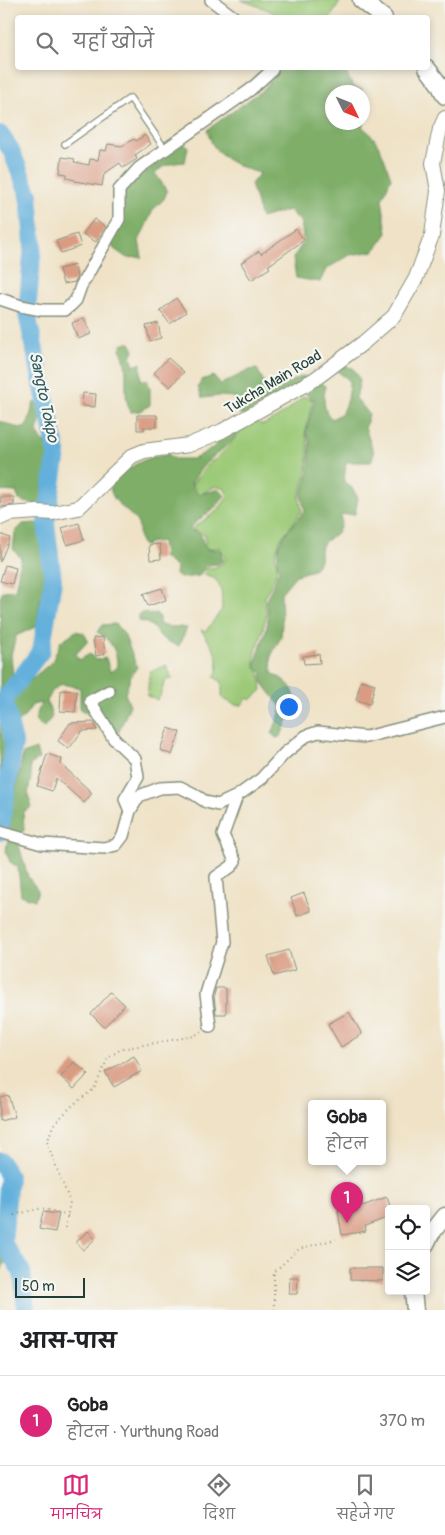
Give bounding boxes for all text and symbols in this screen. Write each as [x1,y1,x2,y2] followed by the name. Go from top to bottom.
[15,15,430,70] search box
[33,29,61,57] icon: search
[73,30,154,54] text: यहाँ खोजें
[325,85,370,130] north arrow
[221,346,325,419] street label: Tukcha Main Road
[25,350,64,445] water label: Sangto Tokpo
[276,694,302,720] your location
[308,1100,386,1165] popup
[326,1105,367,1129] text: Goba
[326,1134,368,1154] text: होटल
[331,1182,363,1223] pin: 1
[385,1205,430,1295] map controls
[385,1205,430,1250] button: locate
[385,1250,430,1295] button: layers
[15,1275,85,1298] scale bar
[22,1278,55,1295] text: 50 m
[20,1328,116,1355] text: आस-पास
[67,1393,108,1417] text: Goba
[33,1411,39,1431] text: 1
[379,1411,425,1431] text: 370 m
[67,1422,219,1442] text: होटल · Yurthung Road
[51,1471,102,1530] tab: मानचित्र
[203,1471,235,1530] tab: दिशा
[337,1471,394,1530] tab: सहेजे गए

